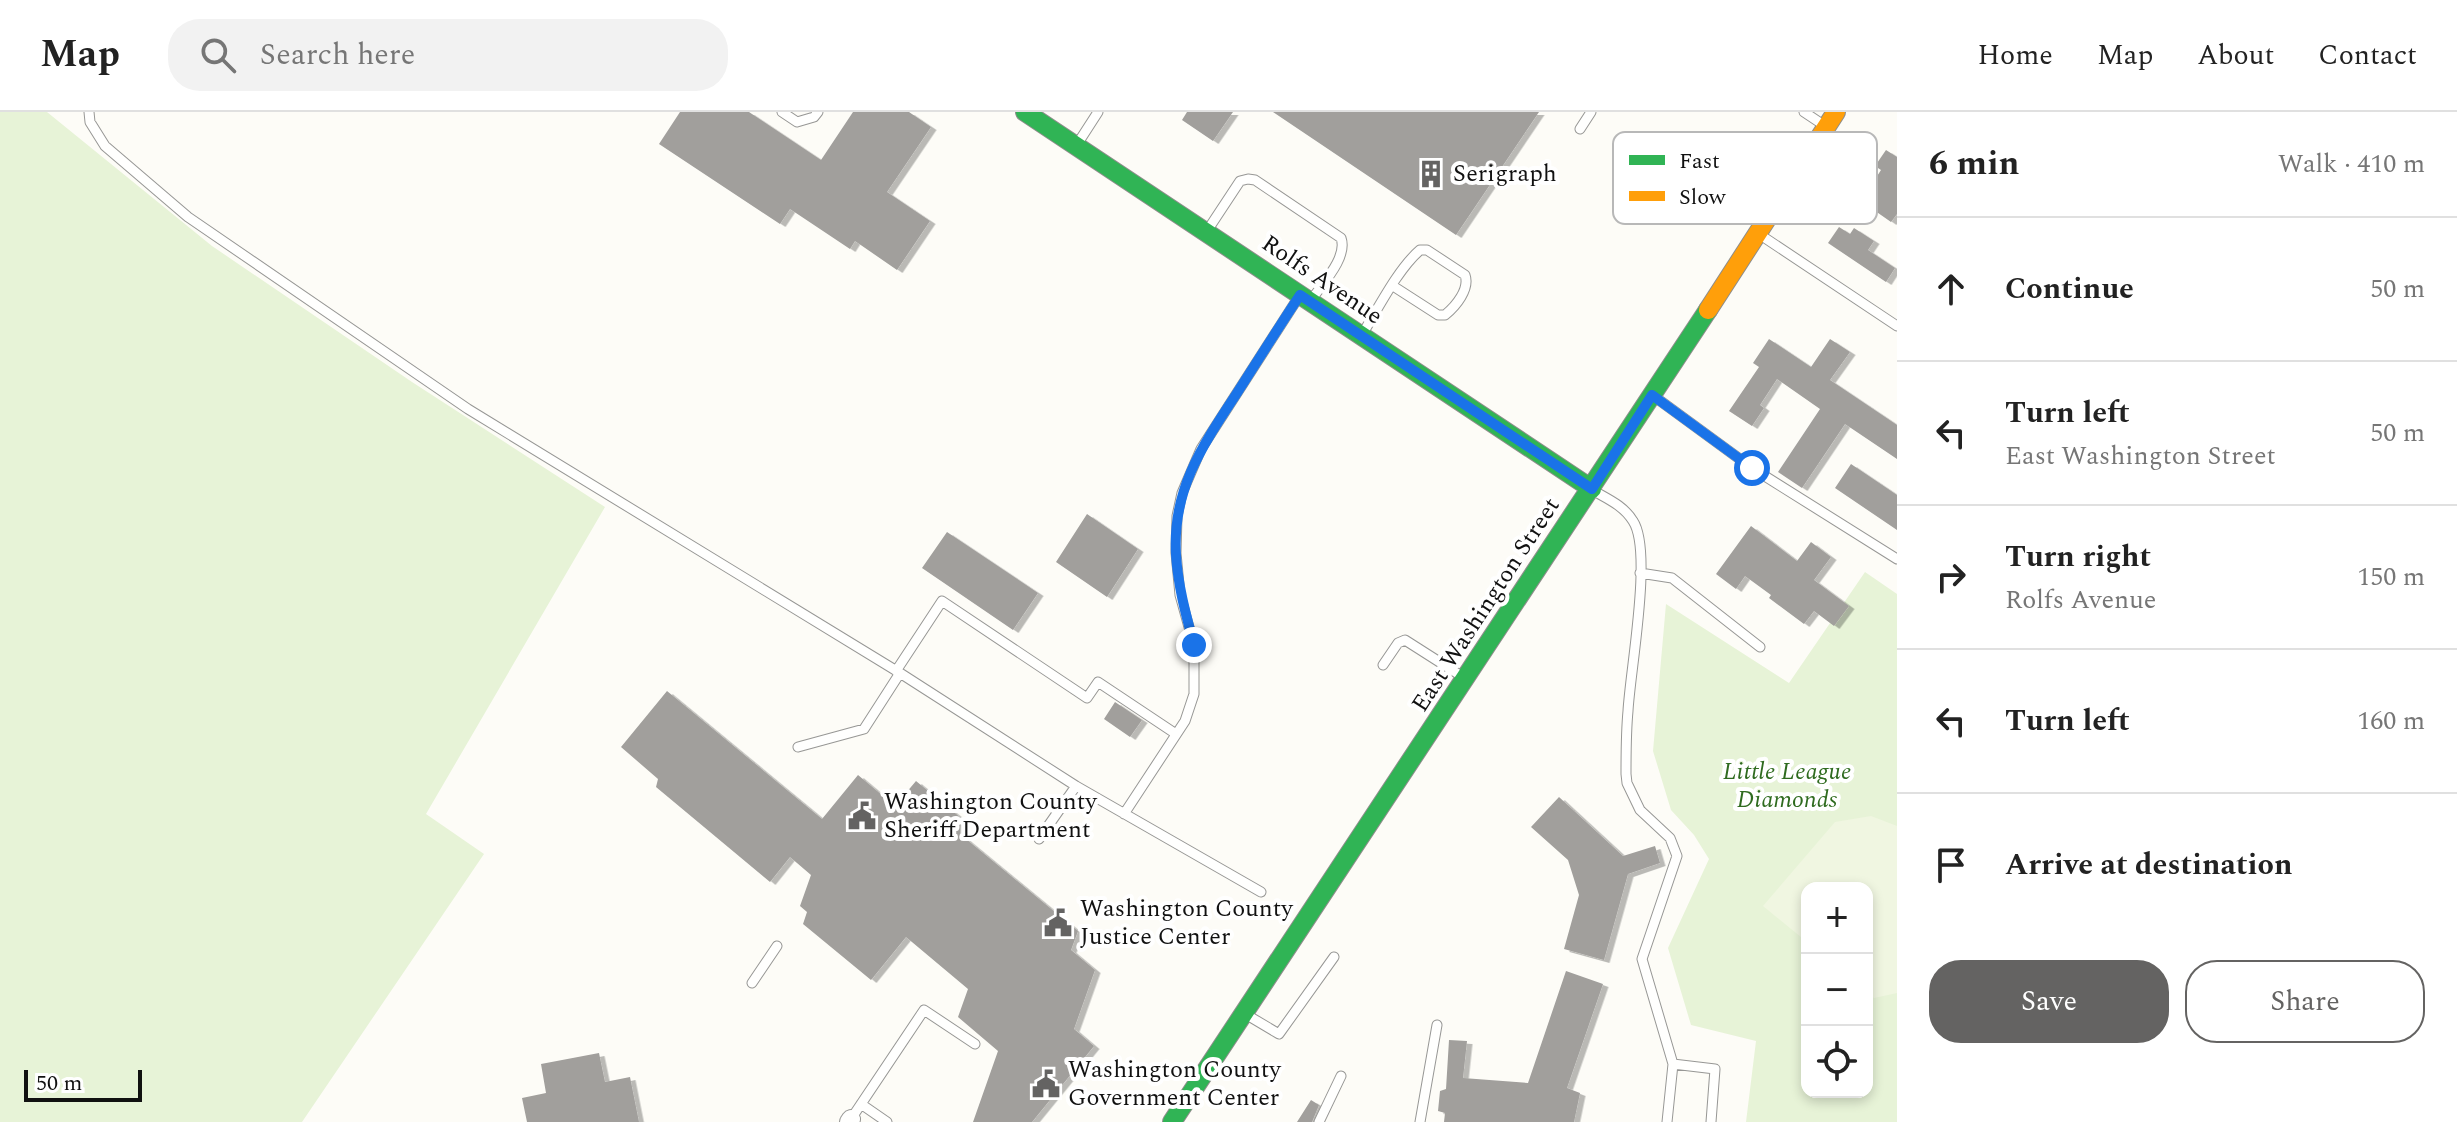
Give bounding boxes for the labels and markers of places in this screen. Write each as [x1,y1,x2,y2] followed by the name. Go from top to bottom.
[1453,156,1557,192] place label: Serigraph
[1416,159,1446,189] building icon: Serigraph
[884,784,1098,848] place label: Washington County Sheriff Department
[847,801,877,831] public building icon: Washington County Sheriff Department
[1080,891,1294,955] place label: Washington County Justice Center
[1043,908,1073,938] public building icon: Washington County Justice Center
[1068,1052,1282,1116] place label: Washington County Government Center
[1031,1069,1061,1099] public building icon: Washington County Government Center

